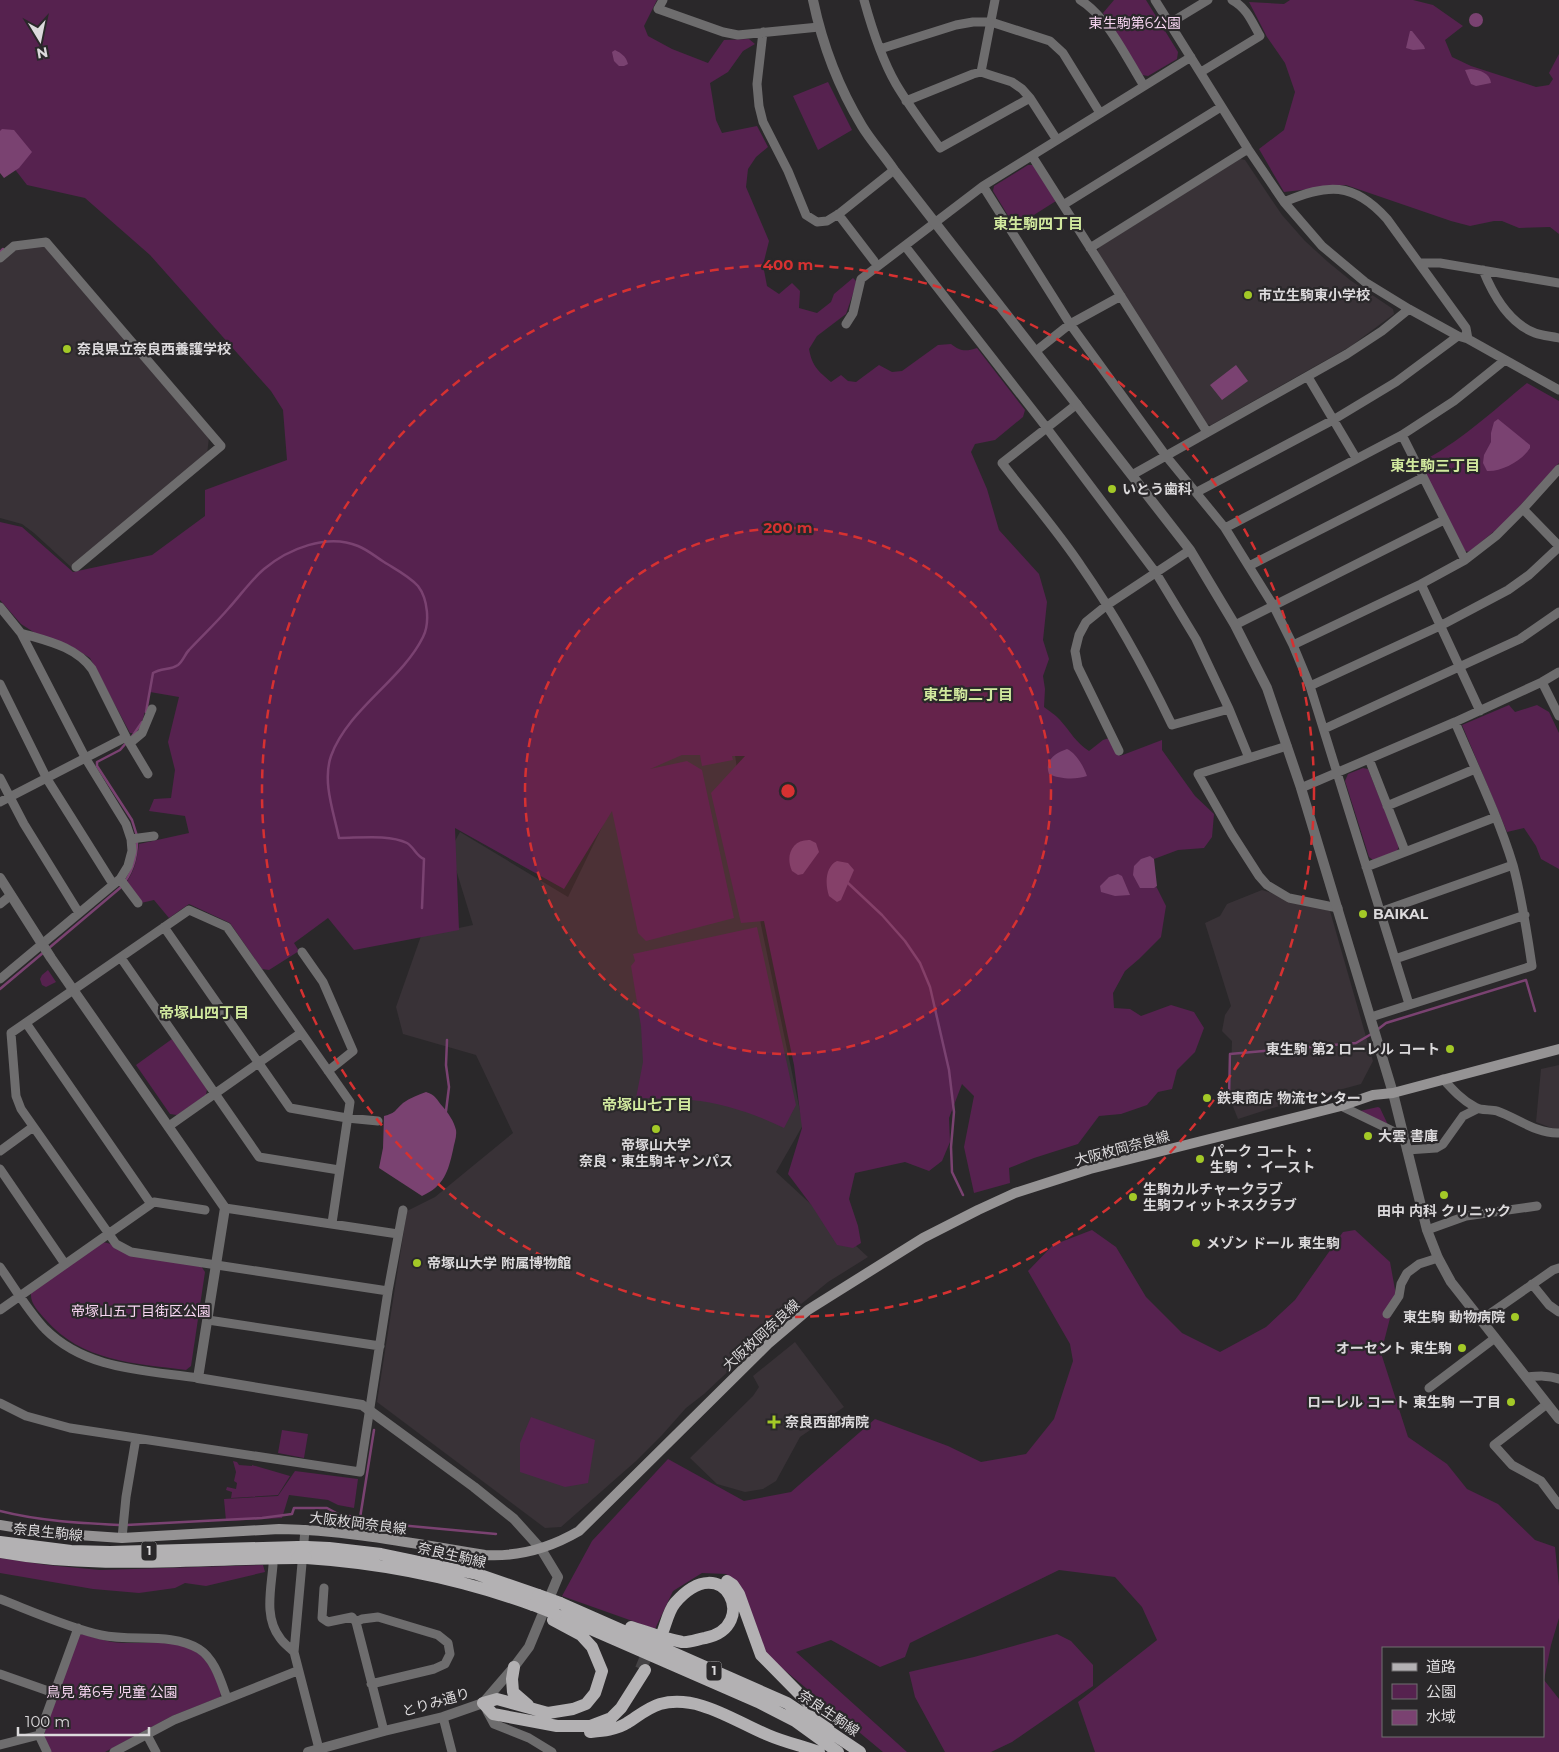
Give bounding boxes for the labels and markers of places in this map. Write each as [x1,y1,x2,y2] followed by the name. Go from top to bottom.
[1258,286,1370,304] place label: 市立生駒東小学校
[1242,289,1254,301] marker: 市立生駒東小学校
[77,340,231,358] place label: 奈良県立奈良西養護学校
[61,343,73,355] marker: 奈良県立奈良西養護学校
[1122,480,1192,498] place label: いとう歯科
[1106,483,1118,495] marker: いとう歯科
[779,782,797,800] centre of rings
[1373,905,1429,923] place label: BAIKAL
[1357,908,1369,920] marker: BAIKAL
[1266,1040,1440,1058] place label: 東生駒 第2 ローレル コート
[1444,1043,1456,1055] marker: 東生駒 第2 ローレル コート
[1217,1089,1361,1107] place label: 鉄東商店 物流センター
[1201,1092,1213,1104] marker: 鉄東商店 物流センター
[650,1123,662,1135] marker: 帝塚山大学 奈良・東生駒キャンパス
[1378,1127,1438,1145] place label: 大雲 書庫
[1362,1130,1374,1142] marker: 大雲 書庫
[579,1136,733,1170] place label: 帝塚山大学 奈良・東生駒キャンパス
[1210,1142,1316,1176] place label: パーク コート ・ 生駒 ・ イースト
[1194,1153,1206,1165] marker: パーク コート ・ 生駒 ・ イースト
[1143,1180,1297,1214] place label: 生駒カルチャークラブ 生駒フィットネスクラブ
[1438,1189,1450,1201] marker: 田中 内科 クリニック
[1127,1191,1139,1203] marker: 生駒カルチャークラブ 生駒フィットネスクラブ
[1377,1202,1511,1220] place label: 田中 内科 クリニック
[1206,1234,1340,1252] place label: メゾン ドール 東生駒
[1190,1237,1202,1249] marker: メゾン ドール 東生駒
[427,1254,571,1272] place label: 帝塚山大学 附属博物館
[411,1257,423,1269] marker: 帝塚山大学 附属博物館
[1403,1308,1505,1326] place label: 東生駒 動物病院
[1509,1311,1521,1323] marker: 東生駒 動物病院
[1336,1339,1452,1357] place label: オーセント 東生駒
[1456,1342,1468,1354] marker: オーセント 東生駒
[1307,1393,1501,1411] place label: ローレル コート 東生駒 一丁目
[1505,1396,1517,1408] marker: ローレル コート 東生駒 一丁目
[785,1413,869,1431] place label: 奈良西部病院
[767,1415,781,1429] marker: 奈良西部病院

